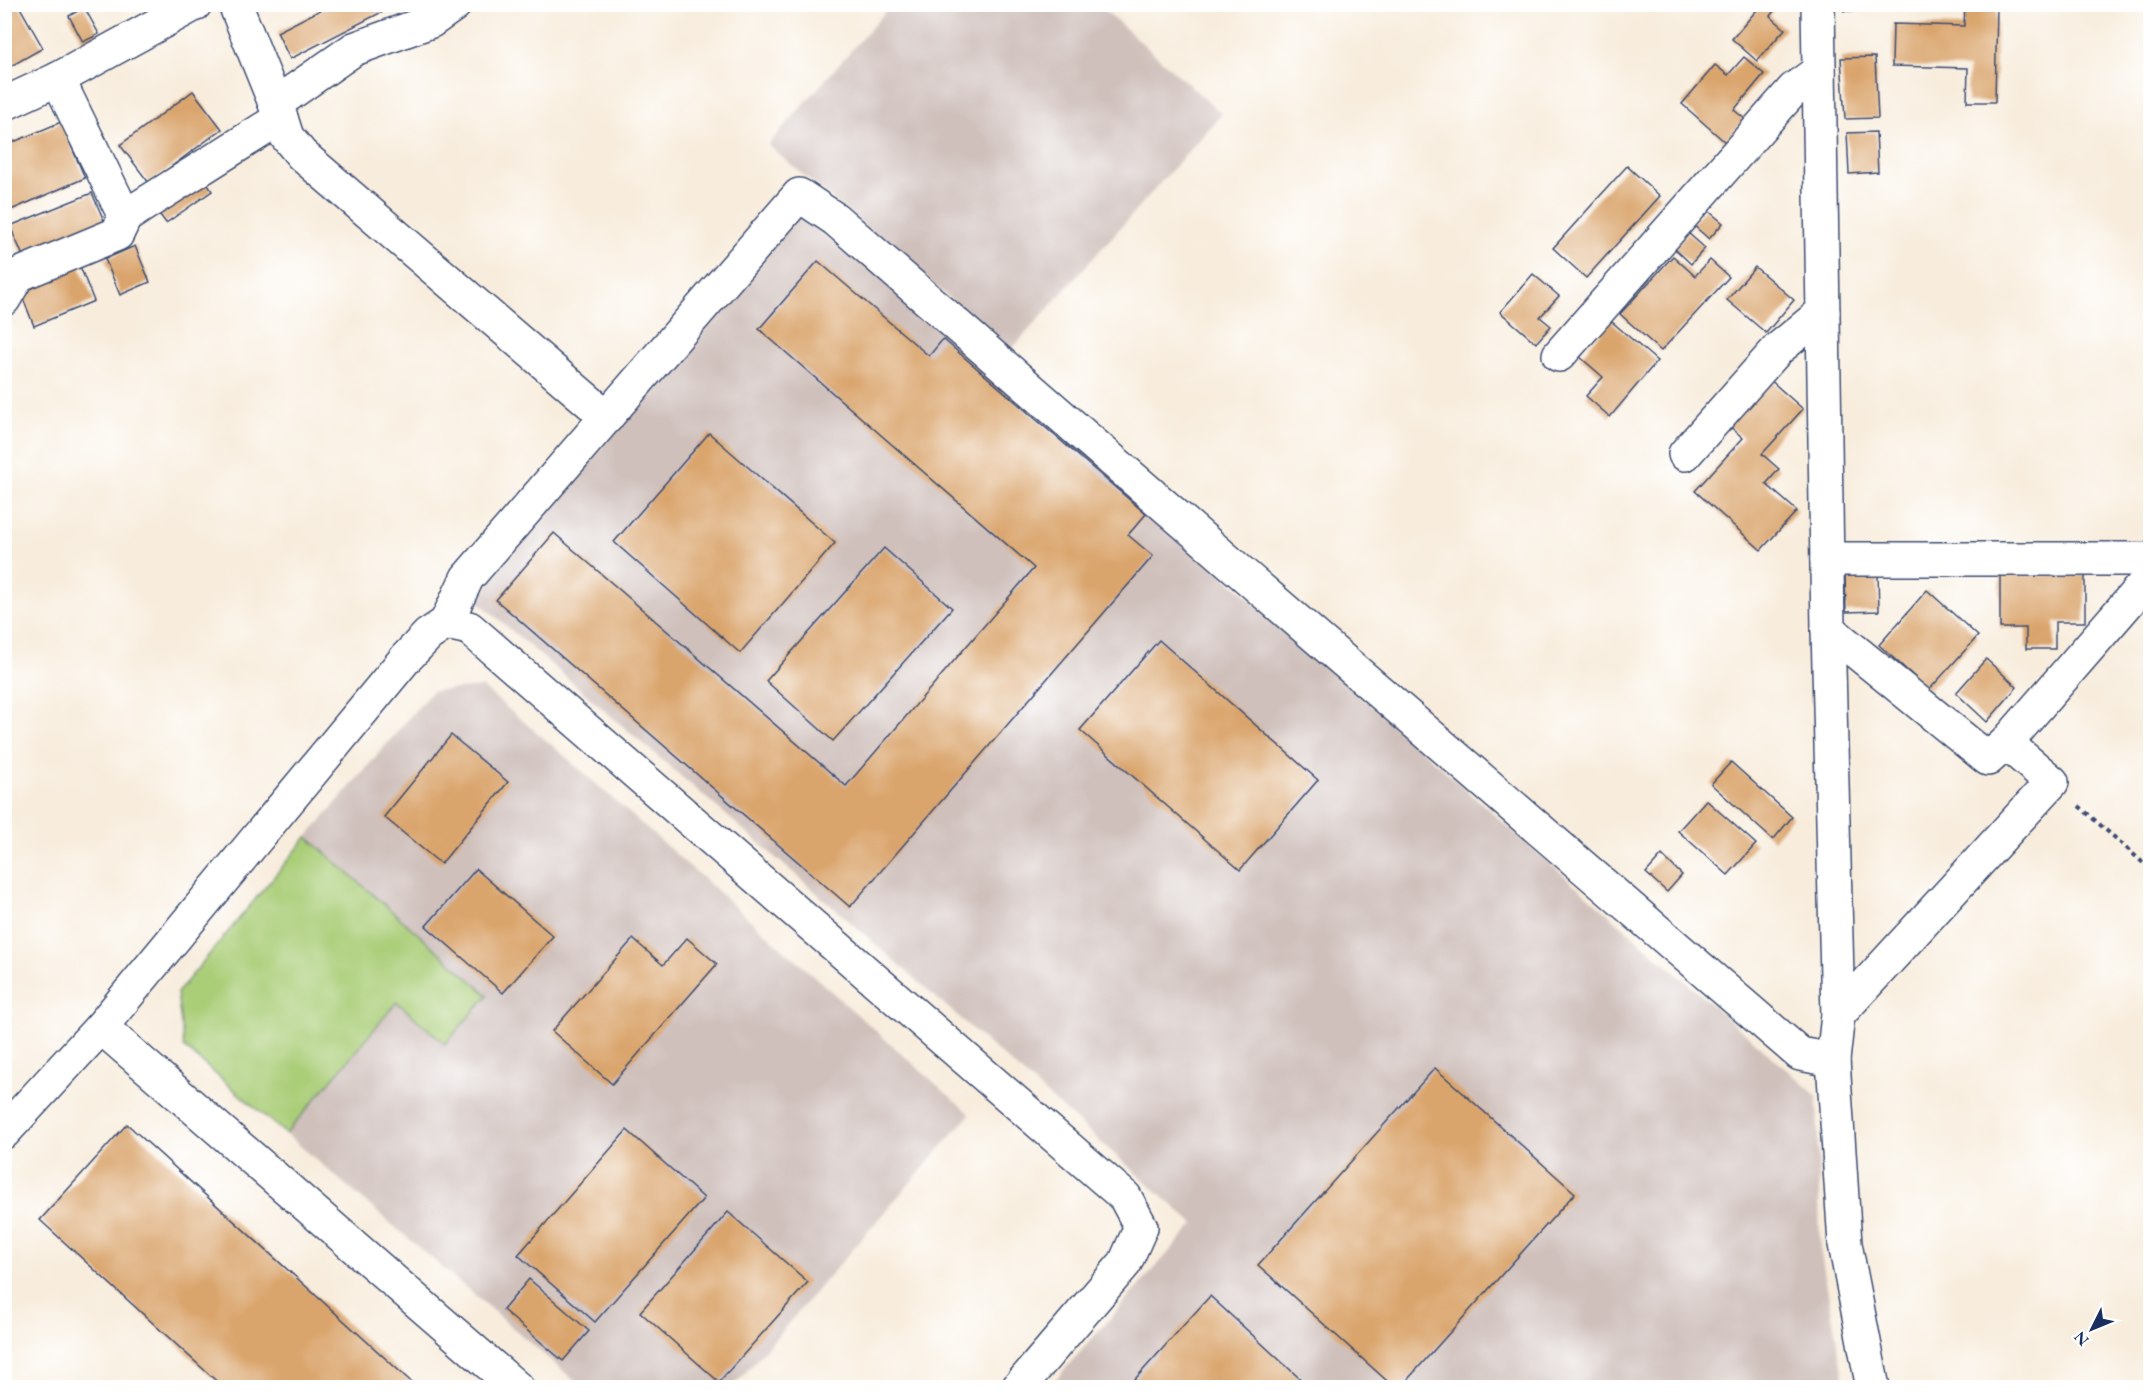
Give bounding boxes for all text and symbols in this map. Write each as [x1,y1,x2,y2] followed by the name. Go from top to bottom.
[2062,1299,2122,1359] north arrow
[2069,1327,2093,1351] text: N

